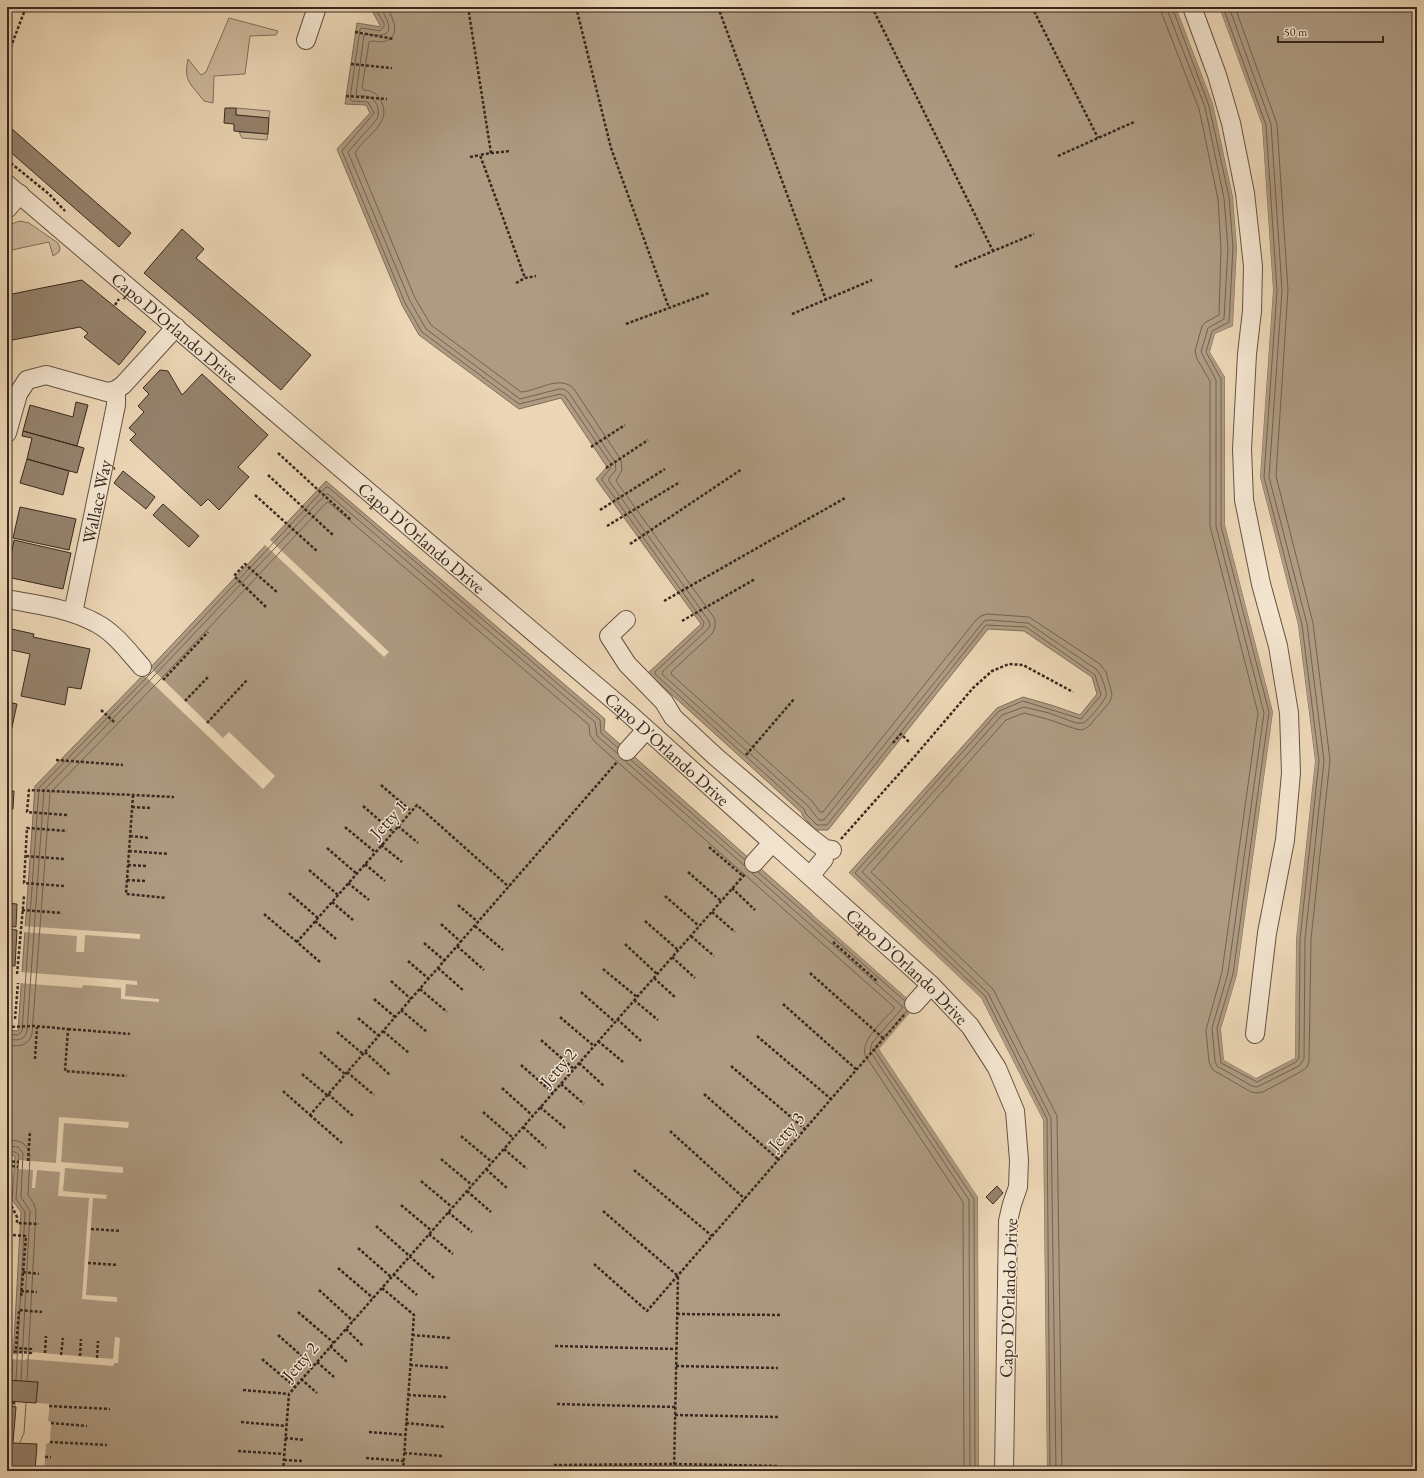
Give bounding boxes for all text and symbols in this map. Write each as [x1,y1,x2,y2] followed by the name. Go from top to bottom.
[1278,18,1383,44] scale bar
[1284,24,1308,40] text: 50 m
[107,267,244,388] street label: Capo D'Orlando Drive
[76,457,116,545] street label: Wallace Way
[354,477,490,598] street label: Capo D'Orlando Drive
[600,687,735,810] street label: Capo D'Orlando Drive
[363,795,412,845] street label: Jetty 1
[842,903,974,1029] street label: Capo D'Orlando Drive
[533,1042,582,1093] street label: Jetty 2
[761,1107,809,1157] street label: Jetty 3
[994,1218,1022,1378] street label: Capo D'Orlando Drive
[275,1336,324,1387] street label: Jetty 2

